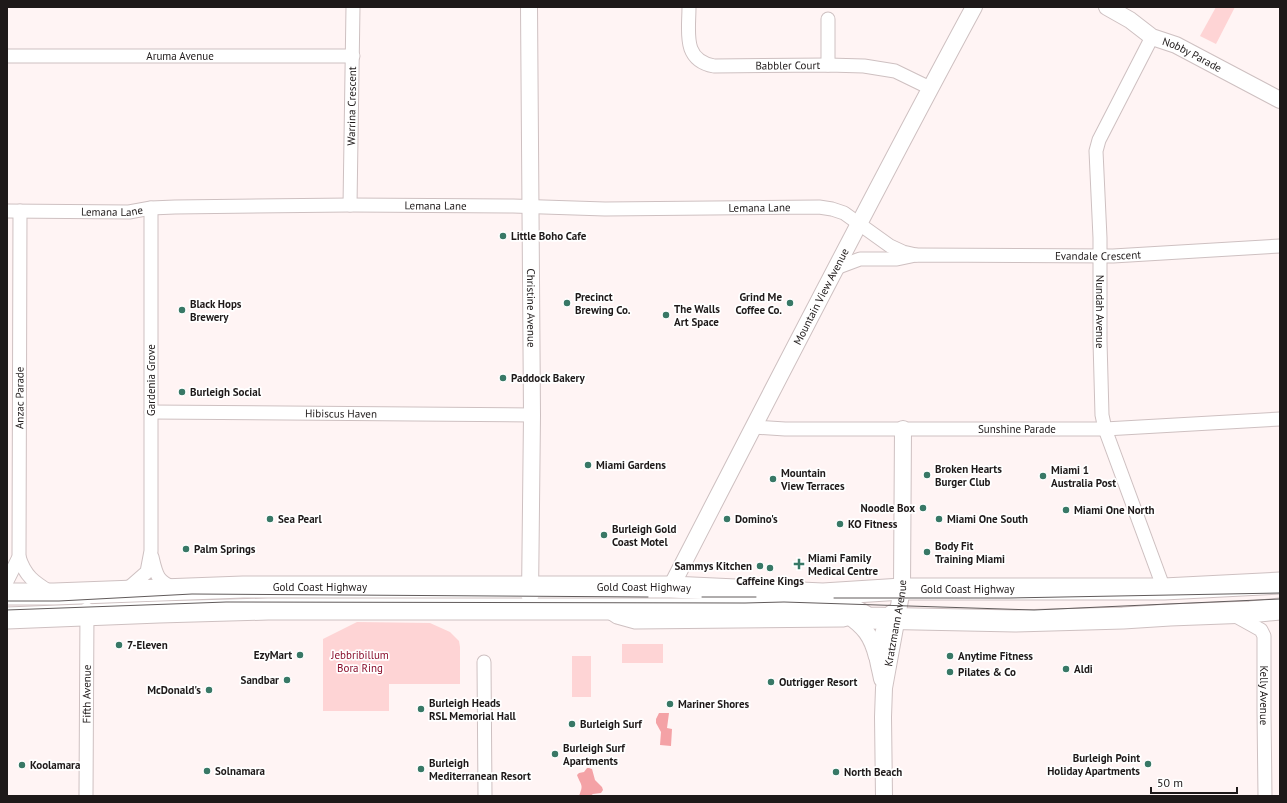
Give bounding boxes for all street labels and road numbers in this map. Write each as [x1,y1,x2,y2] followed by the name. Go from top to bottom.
[1161,34,1225,75] street label: Nobby Parade
[146,49,214,63] street label: Aruma Avenue
[755,58,821,73] street label: Babbler Court
[344,66,359,146] street label: Warrina Crescent
[405,198,467,213] street label: Lemana Lane
[728,200,791,215] street label: Lemana Lane
[81,203,144,219] street label: Lemana Lane
[790,245,852,347] street label: Mountain View Avenue
[1055,247,1142,263] street label: Evandale Crescent
[524,268,539,348] street label: Christine Avenue
[1093,275,1107,349] street label: Nundah Avenue
[144,344,158,416] street label: Gardenia Grove
[12,366,27,429] street label: Anzac Parade
[305,406,377,421] street label: Hibiscus Haven
[978,422,1056,436] street label: Sunshine Parade
[881,579,909,668] street label: Kratzmann Avenue
[273,580,368,594] street label: Gold Coast Highway
[597,580,692,595] street label: Gold Coast Highway
[920,582,1016,596] street label: Gold Coast Highway
[79,664,94,723] street label: Fifth Avenue
[1257,665,1271,726] street label: Kelly Avenue

